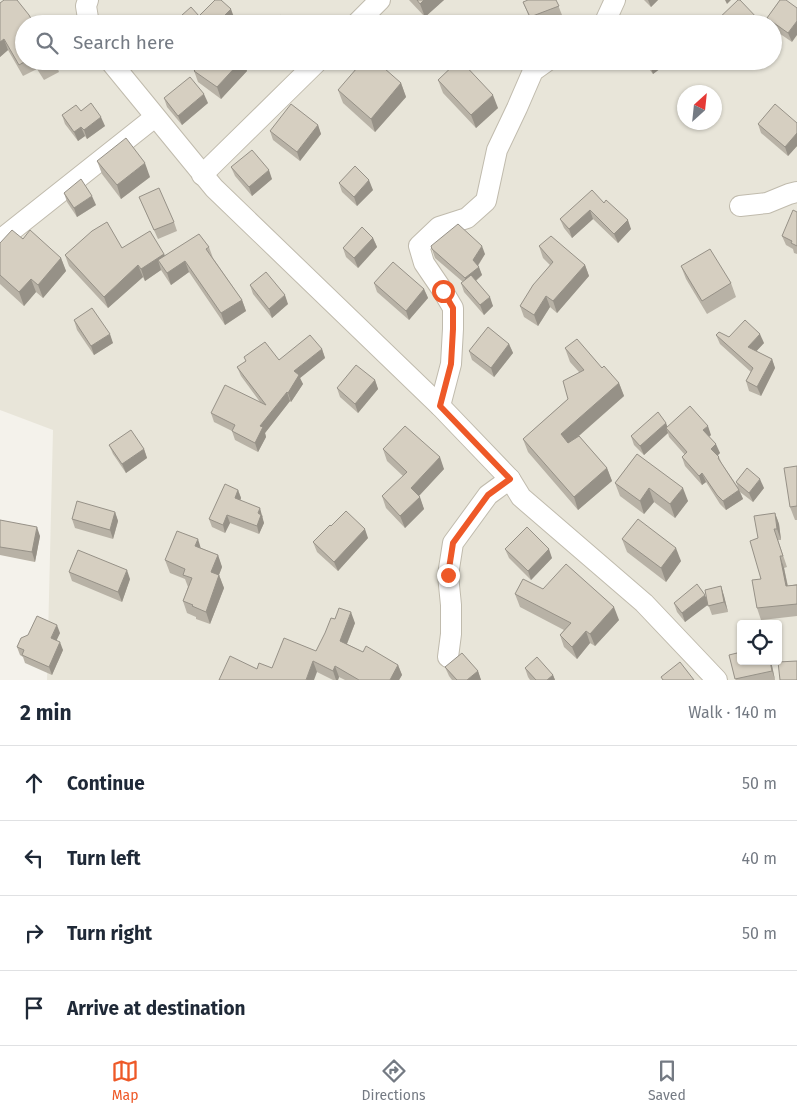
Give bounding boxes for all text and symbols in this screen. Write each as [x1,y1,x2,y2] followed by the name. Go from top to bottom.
[15,15,782,70] search box
[33,29,61,57] icon: search
[73,31,174,54] text: Search here
[677,85,722,130] north arrow
[432,280,455,303] route start
[437,564,460,587] route end
[737,620,782,665] map controls
[737,620,782,665] button: locate
[20,700,72,726] text: 2 min
[688,703,777,722] text: Walk · 140 m
[20,769,48,797] icon: ahead
[67,772,145,795] text: Continue
[742,774,777,793] text: 50 m
[20,844,48,872] icon: left
[67,847,141,870] text: Turn left
[742,849,777,868] text: 40 m
[20,919,48,947] icon: right
[67,922,152,945] text: Turn right
[742,924,777,943] text: 50 m
[20,994,48,1022] icon: arrive
[67,997,246,1020] text: Arrive at destination
[111,1057,139,1104] tab: Map
[361,1057,426,1104] tab: Directions
[648,1057,686,1104] tab: Saved

